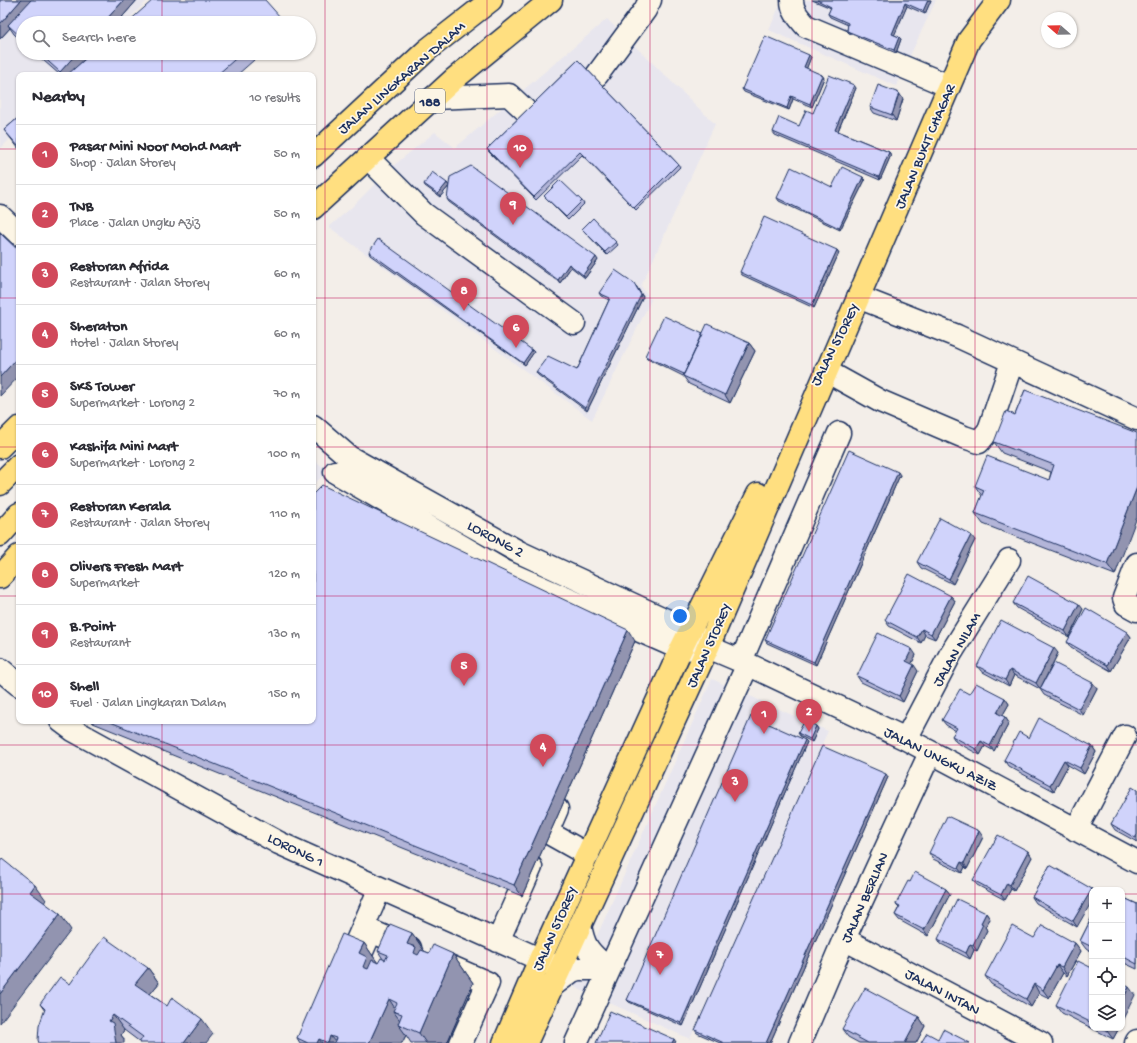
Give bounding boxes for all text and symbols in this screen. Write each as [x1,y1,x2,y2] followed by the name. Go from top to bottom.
[1041,12,1077,48] north arrow
[16,16,316,60] search box
[335,18,470,139] street label: JALAN LINGKARAN DALAM
[30,27,52,49] icon: search
[62,29,136,47] text: Search here
[891,81,961,212] street label: JALAN BUKIT CHAGAR
[32,88,85,108] text: Nearby
[415,89,445,113] road number: 188
[249,91,300,106] text: 10 results
[507,135,533,168] pin: 10
[70,138,240,156] text: Pasar Mini Noor Mohd Mart
[42,147,48,162] text: 1
[273,147,300,162] text: 50 m
[70,156,176,171] text: Shop · Jalan Storey
[500,192,526,225] pin: 9
[70,198,93,216] text: TNB
[42,207,48,222] text: 2
[273,207,300,222] text: 50 m
[70,216,200,231] text: Place · Jalan Ungku Aziz
[70,258,168,276] text: Restoran Afrida
[42,267,48,282] text: 3
[274,267,300,282] text: 60 m
[70,276,210,291] text: Restaurant · Jalan Storey
[451,278,477,311] pin: 8
[807,301,864,389] street label: JALAN STOREY
[503,315,529,348] pin: 6
[70,318,127,336] text: Sheraton
[42,327,48,342] text: 4
[274,327,300,342] text: 60 m
[70,336,179,351] text: Hotel · Jalan Storey
[70,378,134,396] text: SKS Tower
[42,387,48,402] text: 5
[274,387,300,402] text: 70 m
[70,396,195,411] text: Supermarket · Lorong 2
[70,438,178,456] text: Kashifa Mini Mart
[42,447,48,462] text: 6
[268,447,300,462] text: 100 m
[70,456,195,471] text: Supermarket · Lorong 2
[70,498,171,516] text: Restoran Kerala
[42,507,48,522] text: 7
[270,507,300,522] text: 110 m
[70,516,210,531] text: Restaurant · Jalan Storey
[464,517,526,562] street label: LORONG 2
[70,558,182,576] text: Olivers Fresh Mart
[41,567,49,582] text: 8
[269,567,300,582] text: 120 m
[70,576,139,591] text: Supermarket
[683,601,736,691] street label: JALAN STOREY
[670,606,690,626] your location
[929,609,986,690] street label: JALAN NILAM
[70,618,115,636] text: B.Point
[42,627,48,642] text: 9
[268,627,300,642] text: 130 m
[70,636,130,651] text: Restaurant
[451,653,477,686] pin: 5
[70,678,99,696] text: Shell
[39,687,51,702] text: 10
[268,687,300,702] text: 150 m
[70,696,226,711] text: Fuel · Jalan Lingkaran Dalam
[796,699,822,732] pin: 2
[751,701,777,734] pin: 1
[880,723,1000,796] street label: JALAN UNGKU AZIZ
[530,734,556,767] pin: 4
[722,769,748,802] pin: 3
[264,829,326,872] street label: LORONG 1
[838,850,894,946] street label: JALAN BERLIAN
[529,884,582,974] street label: JALAN STOREY
[1089,887,1125,1031] map controls
[1089,887,1125,923] button: +
[1089,923,1125,959] button: −
[647,942,673,975] pin: 7
[1089,959,1125,995] button: locate
[902,966,983,1020] street label: JALAN INTAN
[1089,995,1125,1031] button: layers

